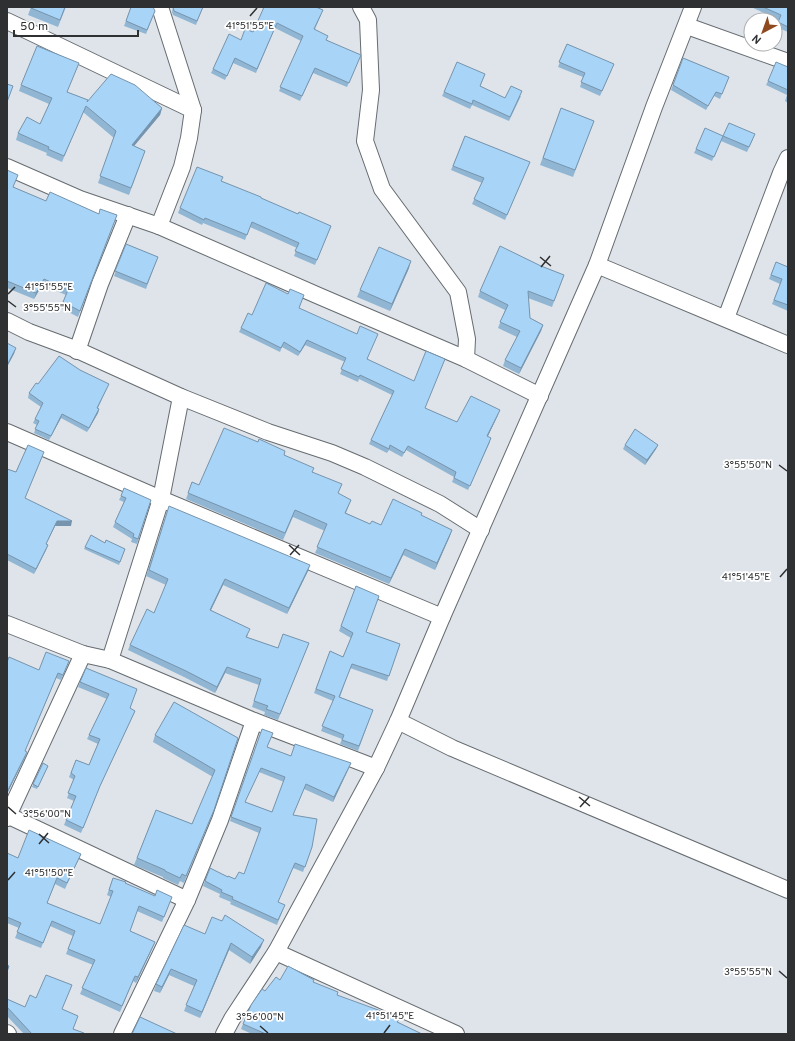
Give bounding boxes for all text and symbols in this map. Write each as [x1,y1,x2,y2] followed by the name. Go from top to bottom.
[14,12,138,38] scale bar
[743,12,783,52] north arrow
[20,19,48,35] text: 50 m
[226,20,274,33] text: 41°51'55"E
[750,31,765,47] text: N
[25,281,73,294] text: 41°51'55"E
[23,302,71,315] text: 3°55'55"N
[724,459,772,472] text: 3°55'50"N
[722,571,770,584] text: 41°51'45"E
[23,808,71,821] text: 3°56'00"N
[25,867,73,880] text: 41°51'50"E
[724,966,772,979] text: 3°55'55"N
[366,1010,414,1023] text: 41°51'45"E
[236,1011,284,1024] text: 3°56'00"N

